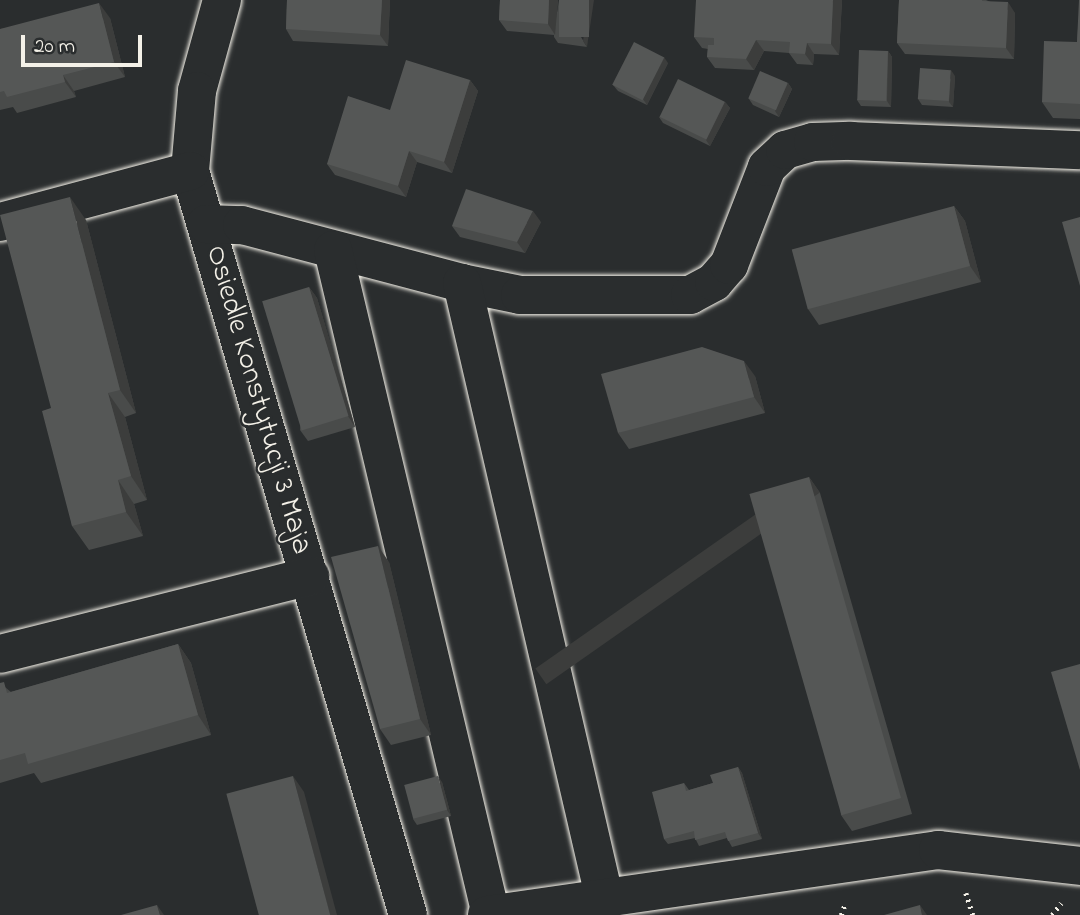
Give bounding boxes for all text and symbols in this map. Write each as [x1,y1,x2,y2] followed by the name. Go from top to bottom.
[24,21,145,65] scale bar
[34,32,75,62] text: 20 m
[197,241,319,559] street label: Osiedle Konstytucji 3 Maja

